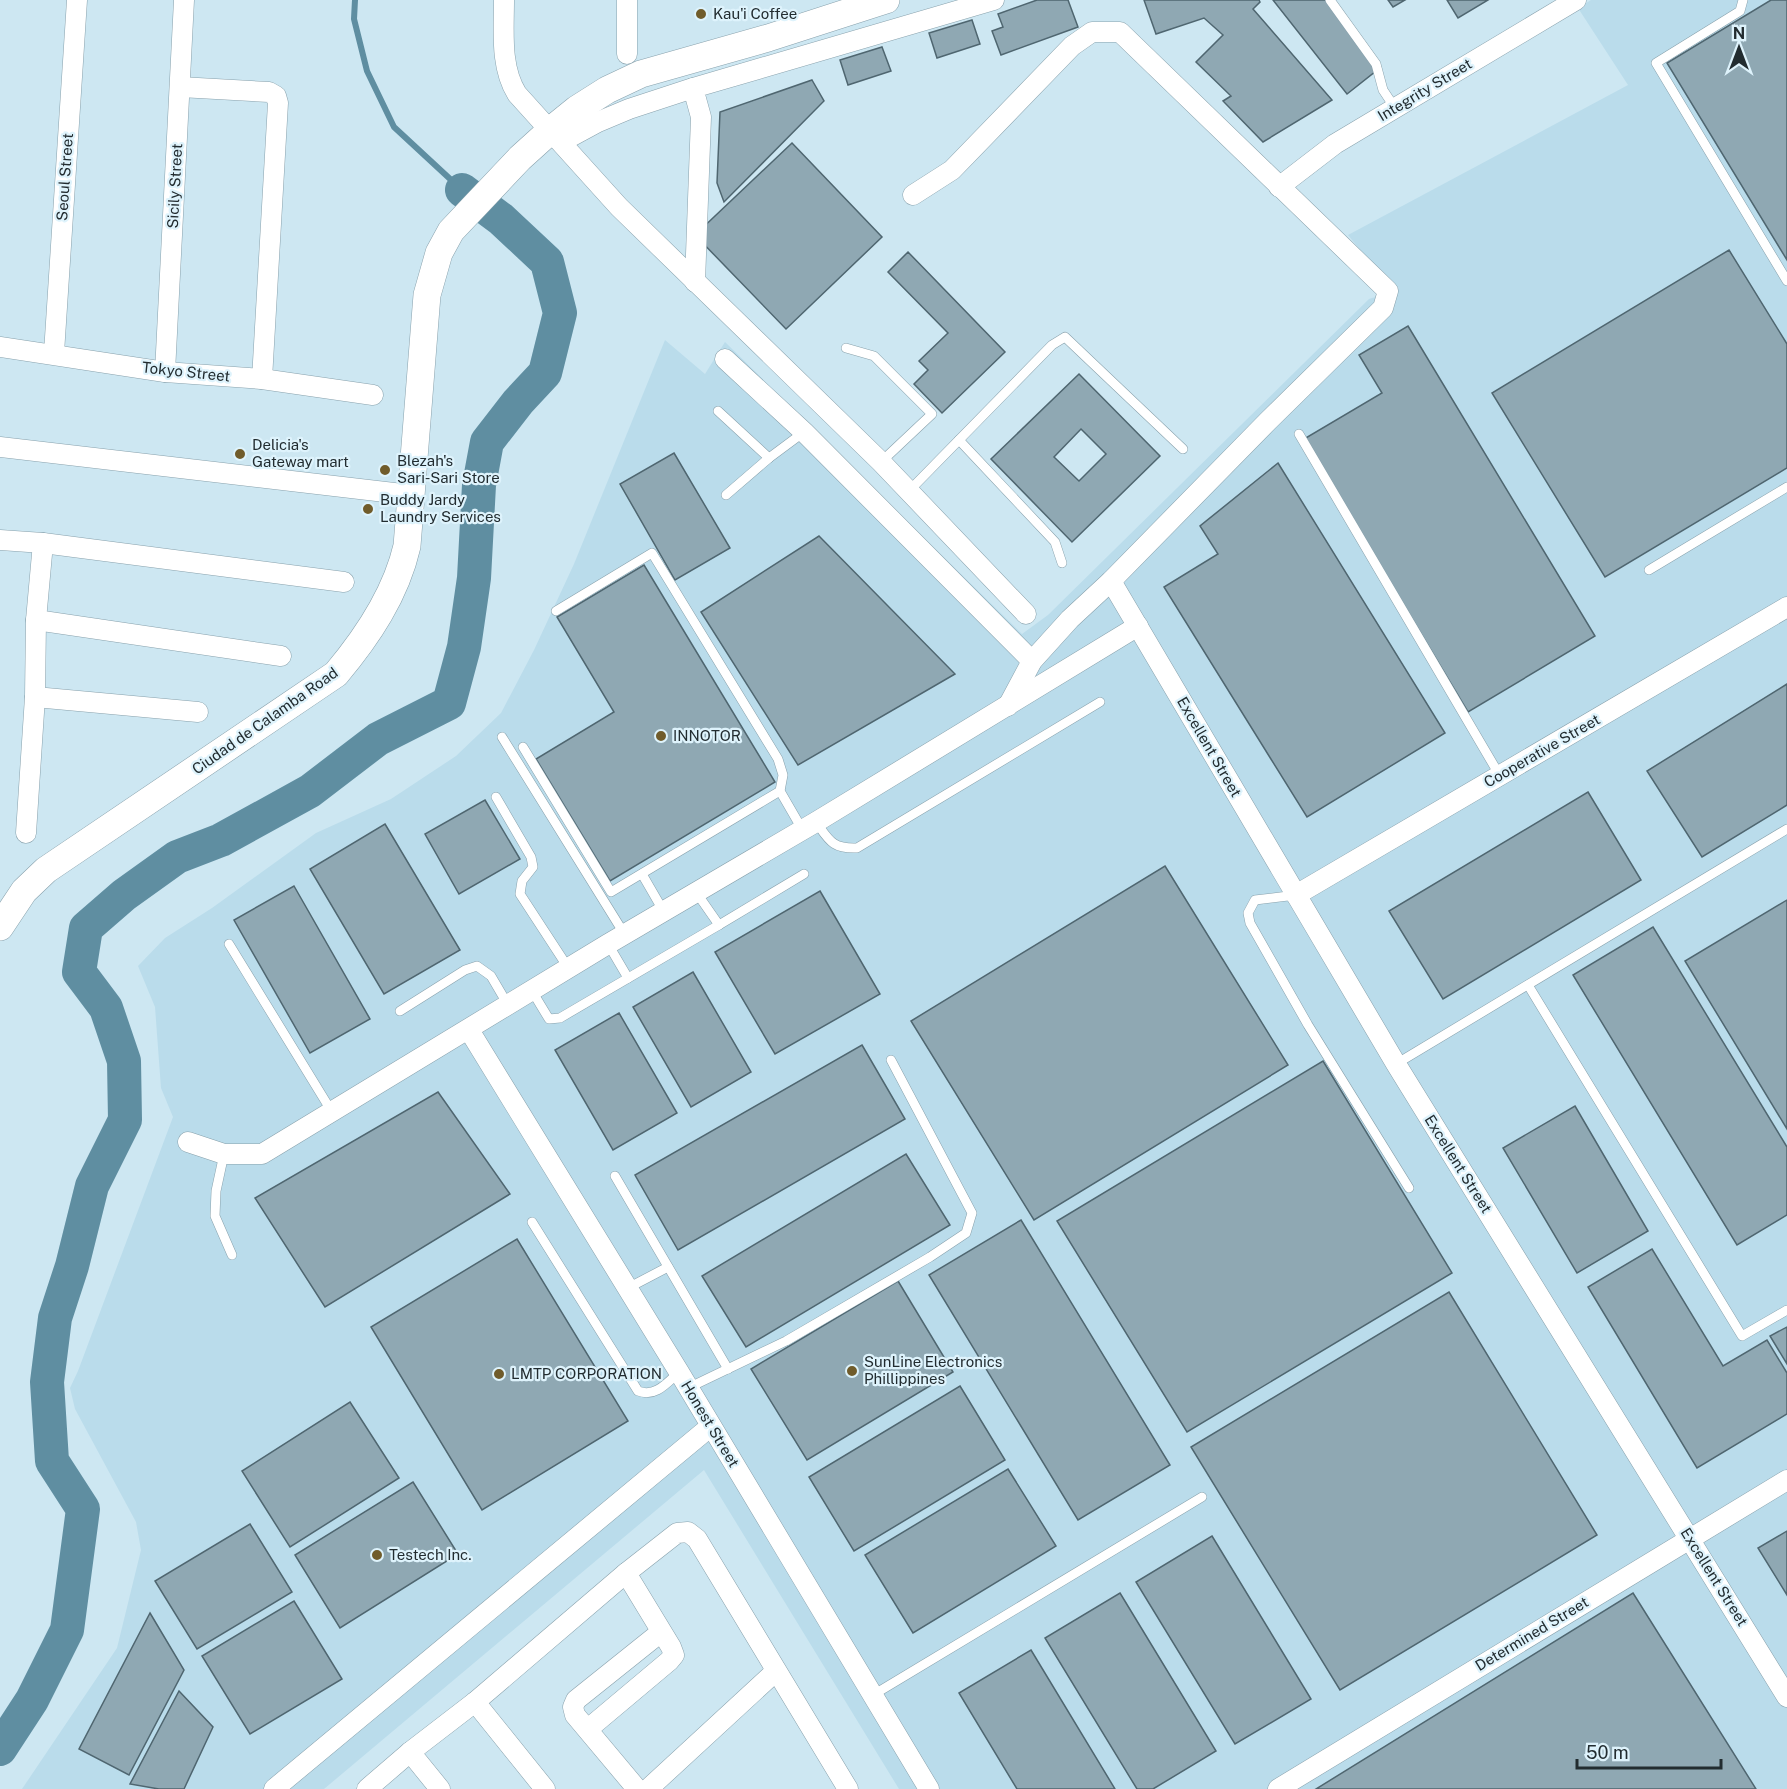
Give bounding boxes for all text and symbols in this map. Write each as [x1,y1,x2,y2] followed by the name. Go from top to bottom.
[713,5,797,22] place label: Kau'i Coffee
[694,7,708,21] marker: Kau'i Coffee
[1709,18,1769,78] north arrow
[1733,24,1745,43] text: N
[1375,55,1475,124] street label: Integrity Street
[53,132,76,221] street label: Seoul Street
[164,143,185,229] street label: Sicily Street
[141,358,231,385] street label: Tokyo Street
[252,436,349,470] place label: Delicia's Gateway mart
[233,447,247,461] marker: Delicia's Gateway mart
[397,452,500,486] place label: Blezah's Sari-Sari Store
[378,463,392,477] marker: Blezah's Sari-Sari Store
[380,491,501,525] place label: Buddy Jardy Laundry Services
[361,502,375,516] marker: Buddy Jardy Laundry Services
[189,664,341,777] street label: Ciudad de Calamba Road
[1174,694,1245,800] street label: Excellent Street
[1481,710,1603,791] street label: Cooperative Street
[673,727,741,744] place label: INNOTOR
[654,729,668,743] marker: INNOTOR
[1421,1112,1496,1216] street label: Excellent Street
[864,1353,1002,1387] place label: SunLine Electronics Phillippines
[845,1364,859,1378] marker: SunLine Electronics Phillippines
[511,1365,662,1382] place label: LMTP CORPORATION
[492,1367,506,1381] marker: LMTP CORPORATION
[678,1377,743,1470] street label: Honest Street
[1677,1525,1752,1629] street label: Excellent Street
[389,1546,472,1563] place label: Testech Inc.
[370,1548,384,1562] marker: Testech Inc.
[1472,1593,1591,1674] street label: Determined Street
[1577,1732,1721,1770] scale bar
[1586,1742,1629,1763] text: 50 m

